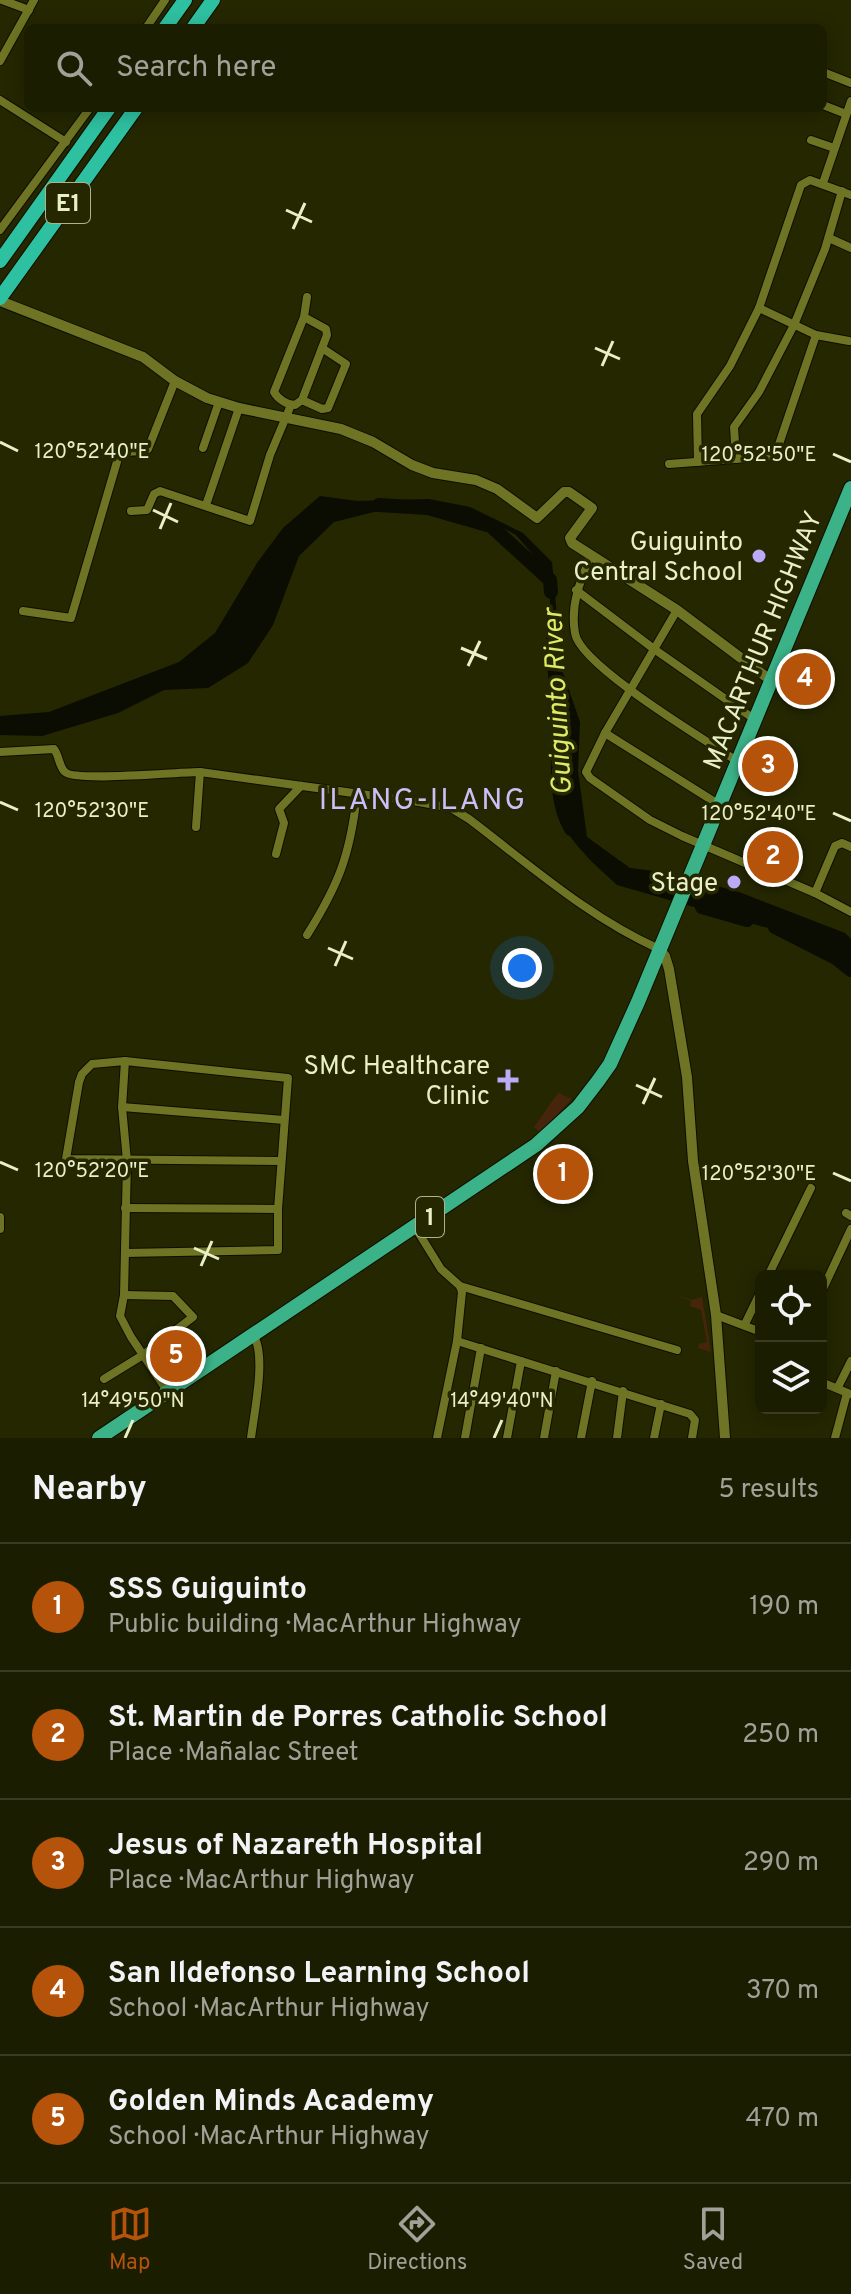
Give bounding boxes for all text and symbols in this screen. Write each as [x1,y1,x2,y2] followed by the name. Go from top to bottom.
[24,24,827,112] search box
[52,46,96,90] icon: search
[116,50,276,87] text: Search here
[46,183,90,223] road number: E1
[35,440,149,466] text: 120°52'40"E
[702,443,816,469] text: 120°52'50"E
[697,507,831,775] street label: MACARTHUR HIGHWAY
[573,527,743,590] place label: Guiguinto Central School
[750,547,768,565] marker: Guiguinto Central School
[536,605,582,796] water label: Guiguinto River
[779,649,831,709] pin: 4
[742,736,794,796] pin: 3
[319,783,527,820] district label: ILANG-ILANG
[35,799,149,825] text: 120°52'30"E
[702,802,816,828] text: 120°52'40"E
[747,827,799,887] pin: 2
[651,868,718,901] place label: Stage
[725,873,743,891] marker: Stage
[502,948,542,988] your location
[303,1051,490,1114] place label: SMC Healthcare Clinic
[497,1069,519,1091] marker: SMC Healthcare Clinic
[537,1144,589,1204] pin: 1
[35,1159,149,1185] text: 120°52'20"E
[702,1162,816,1188] text: 120°52'30"E
[416,1197,444,1237] road number: 1
[755,1270,827,1414] map controls
[755,1270,827,1342] button: locate
[150,1326,202,1386] pin: 5
[755,1342,827,1414] button: layers
[81,1389,185,1415] text: 14°49'50"N
[450,1389,554,1415] text: 14°49'40"N
[32,1469,147,1512] text: Nearby
[718,1474,819,1507] text: 5 results
[108,1572,307,1609] text: SSS Guiguinto
[53,1591,63,1624] text: 1
[749,1591,819,1624] text: 190 m
[108,1609,521,1642] text: Public building · MacArthur Highway
[108,1700,608,1737] text: St. Martin de Porres Catholic School
[50,1719,66,1752] text: 2
[742,1719,819,1752] text: 250 m
[108,1737,359,1770] text: Place · Mañalac Street
[108,1828,483,1865] text: Jesus of Nazareth Hospital
[50,1847,66,1880] text: 3
[743,1847,819,1880] text: 290 m
[108,1865,415,1898] text: Place · MacArthur Highway
[108,1956,530,1993] text: San Ildefonso Learning School
[50,1975,66,2008] text: 4
[746,1975,819,2008] text: 370 m
[108,1993,429,2026] text: School · MacArthur Highway
[108,2084,434,2121] text: Golden Minds Academy
[50,2103,66,2136] text: 5
[745,2103,819,2136] text: 470 m
[108,2121,429,2154] text: School · MacArthur Highway
[108,2202,152,2277] tab: Map
[367,2202,467,2277] tab: Directions
[683,2202,743,2277] tab: Saved

